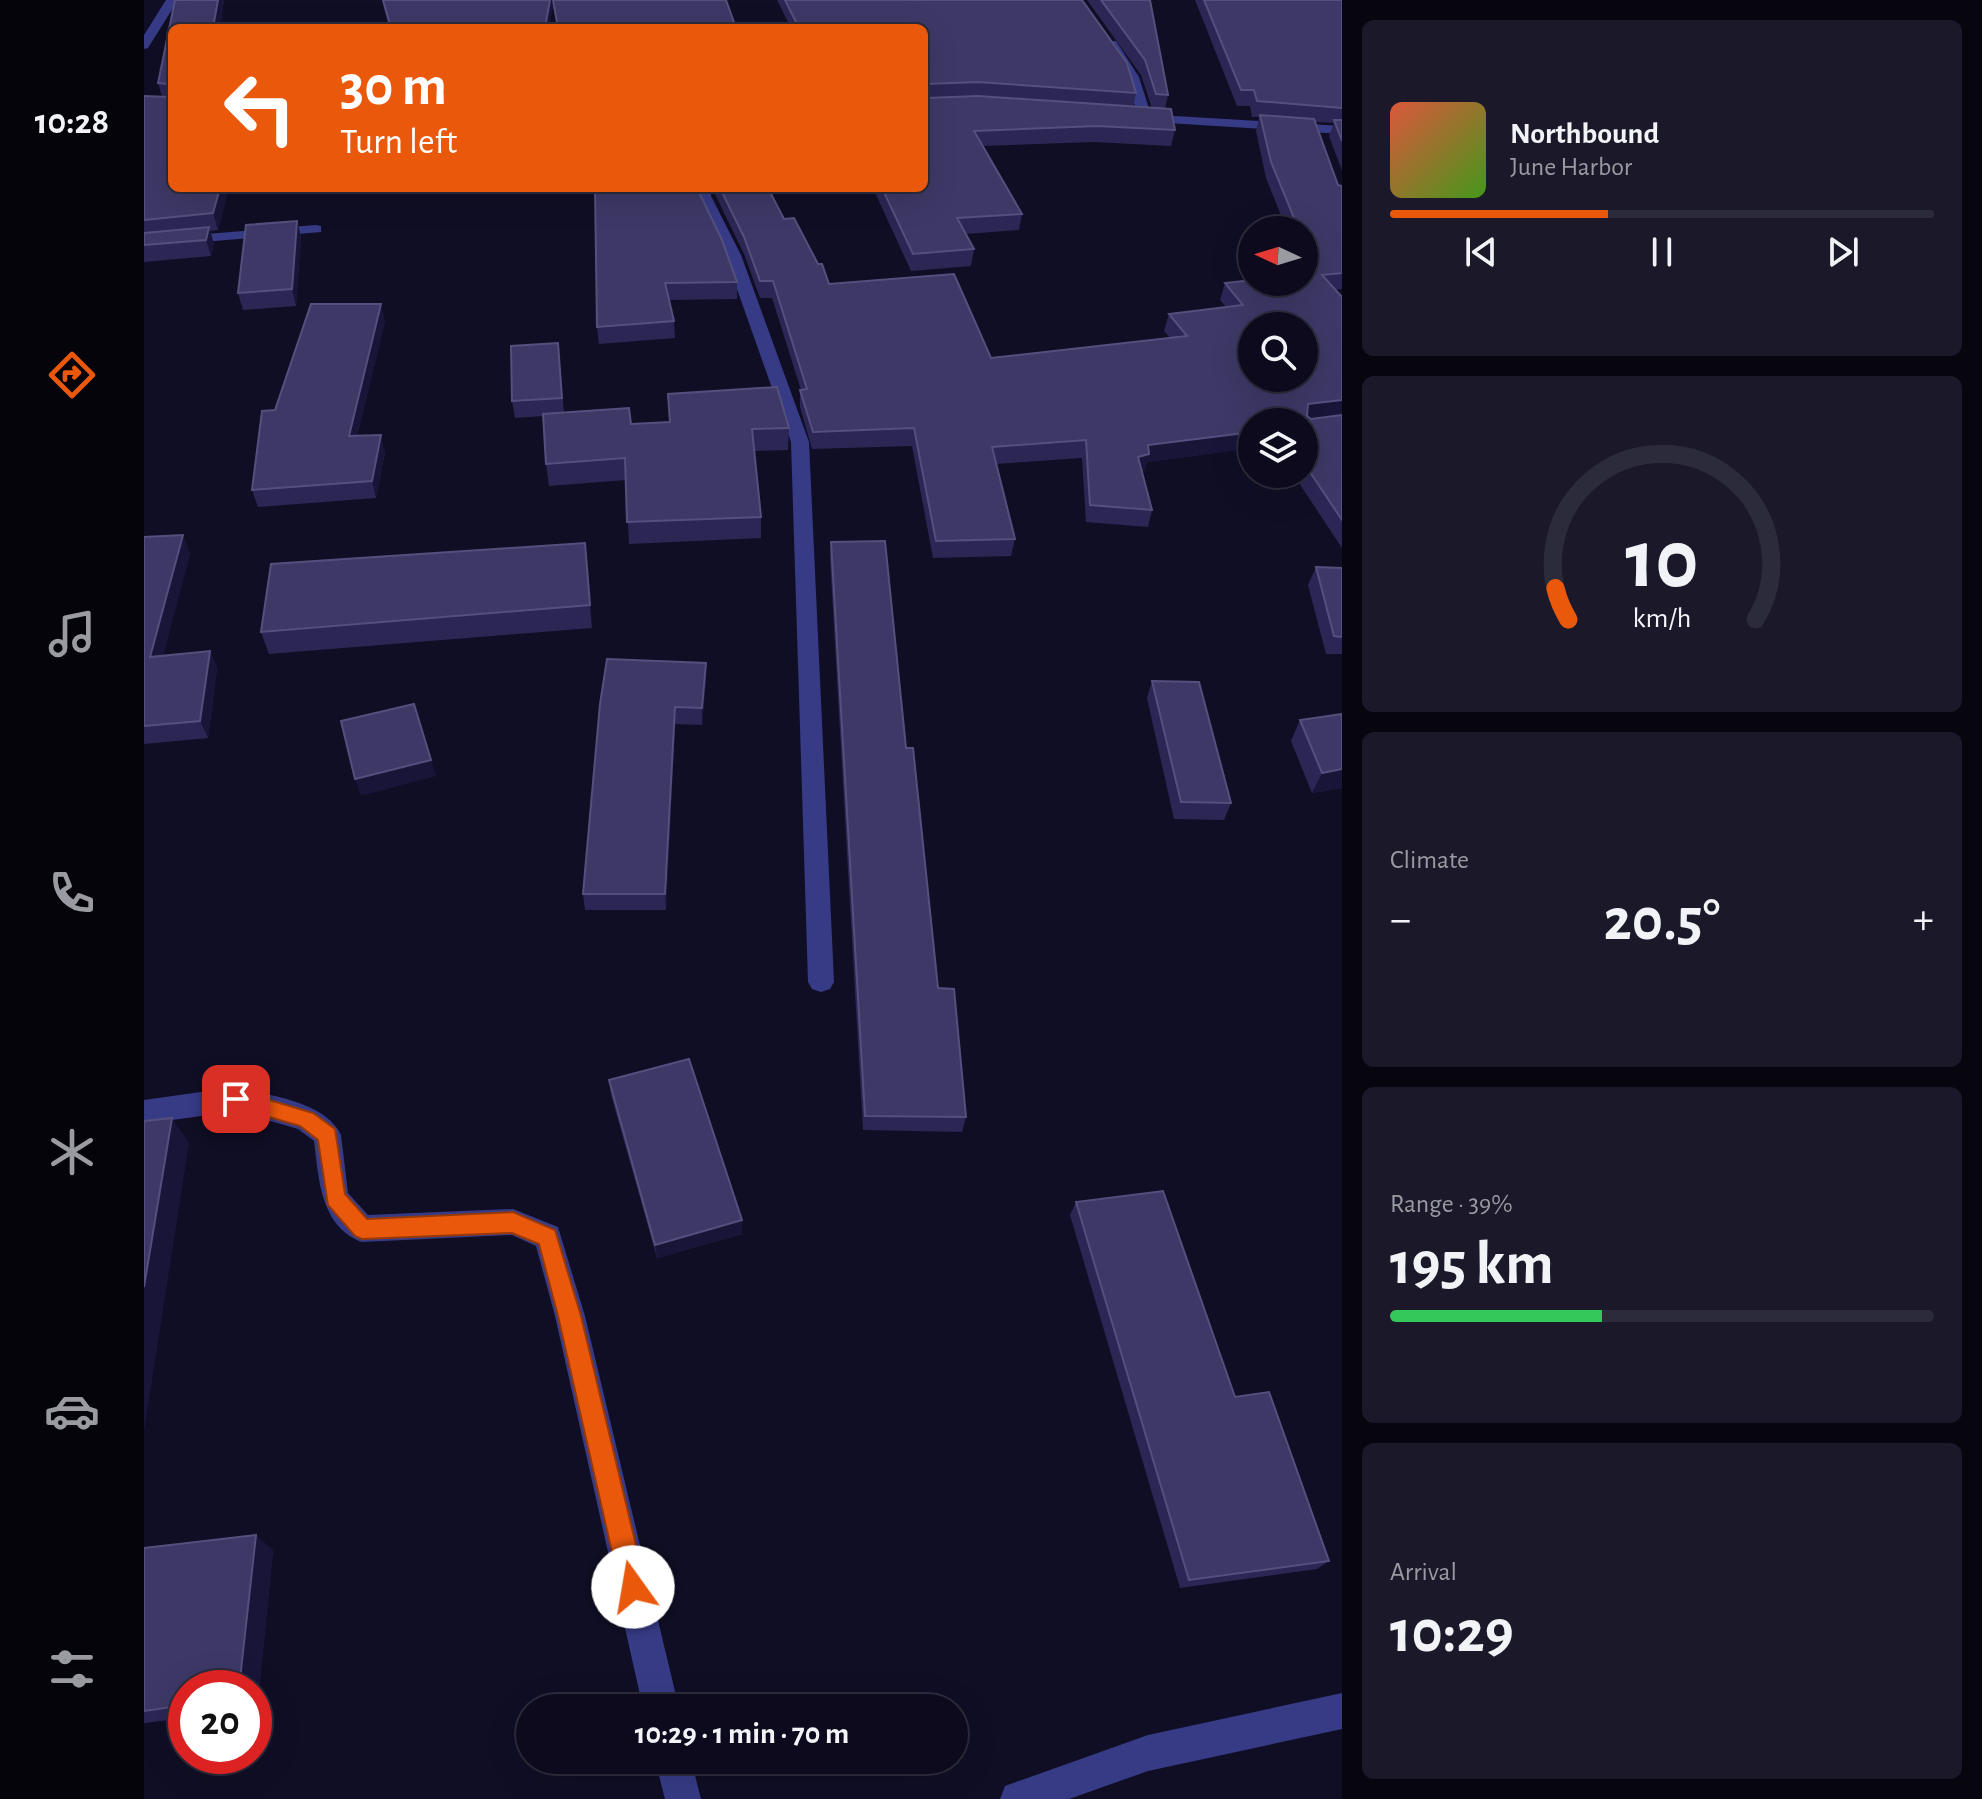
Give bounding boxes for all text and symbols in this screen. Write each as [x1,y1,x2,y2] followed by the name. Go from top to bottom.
[208,56,312,160] icon: left
[340,59,447,115] text: 30 m
[35,104,109,140] text: 10:28
[1510,119,1659,149] text: Northbound
[340,124,457,160] text: Turn left
[1510,154,1632,180] text: June Harbor
[1238,216,1318,296] north arrow
[1238,216,1318,488] map controls
[1459,230,1503,274] icon: previous
[1640,230,1684,274] icon: pause
[1821,230,1865,274] icon: next
[1238,312,1318,392] button: search
[44,347,100,403] icon: directions
[1238,408,1318,488] button: layers
[1625,518,1699,602] text: 10
[1633,604,1691,633] text: km/h
[44,606,100,662] icon: music
[1390,847,1469,873] text: Climate
[44,865,100,921] icon: phone
[1604,891,1720,951] text: 20.5°
[1390,898,1411,942] text: −
[1913,898,1934,942] text: +
[202,1065,270,1133] pin
[214,1077,258,1121] icon: arrive
[44,1124,100,1180] icon: climate
[1390,1191,1513,1217] text: Range · 39%
[1390,1235,1554,1295] text: 195 km
[44,1383,100,1439] icon: car
[591,1545,675,1629] position arrow
[1390,1559,1457,1585] text: Arrival
[1390,1603,1514,1663] text: 10:29
[44,1641,100,1697] icon: filters
[168,1670,272,1774] speed limit sign: 20
[635,1719,849,1749] text: 10:29 · 1 min · 70 m

